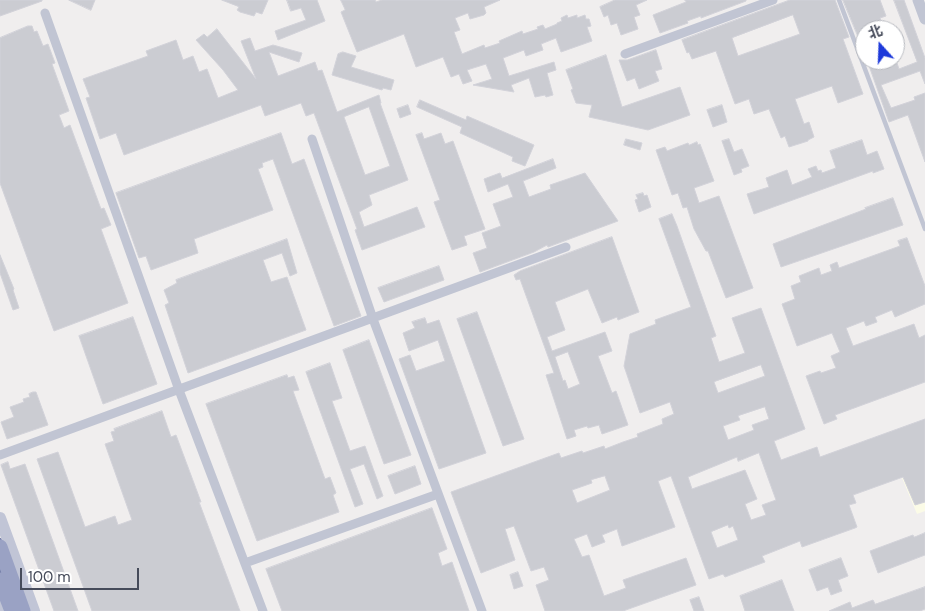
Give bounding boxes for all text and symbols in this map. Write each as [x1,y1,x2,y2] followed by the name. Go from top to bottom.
[855,20,905,70] north arrow
[866,21,885,43] text: 北
[22,558,141,590] scale bar
[28,567,71,587] text: 100 m

